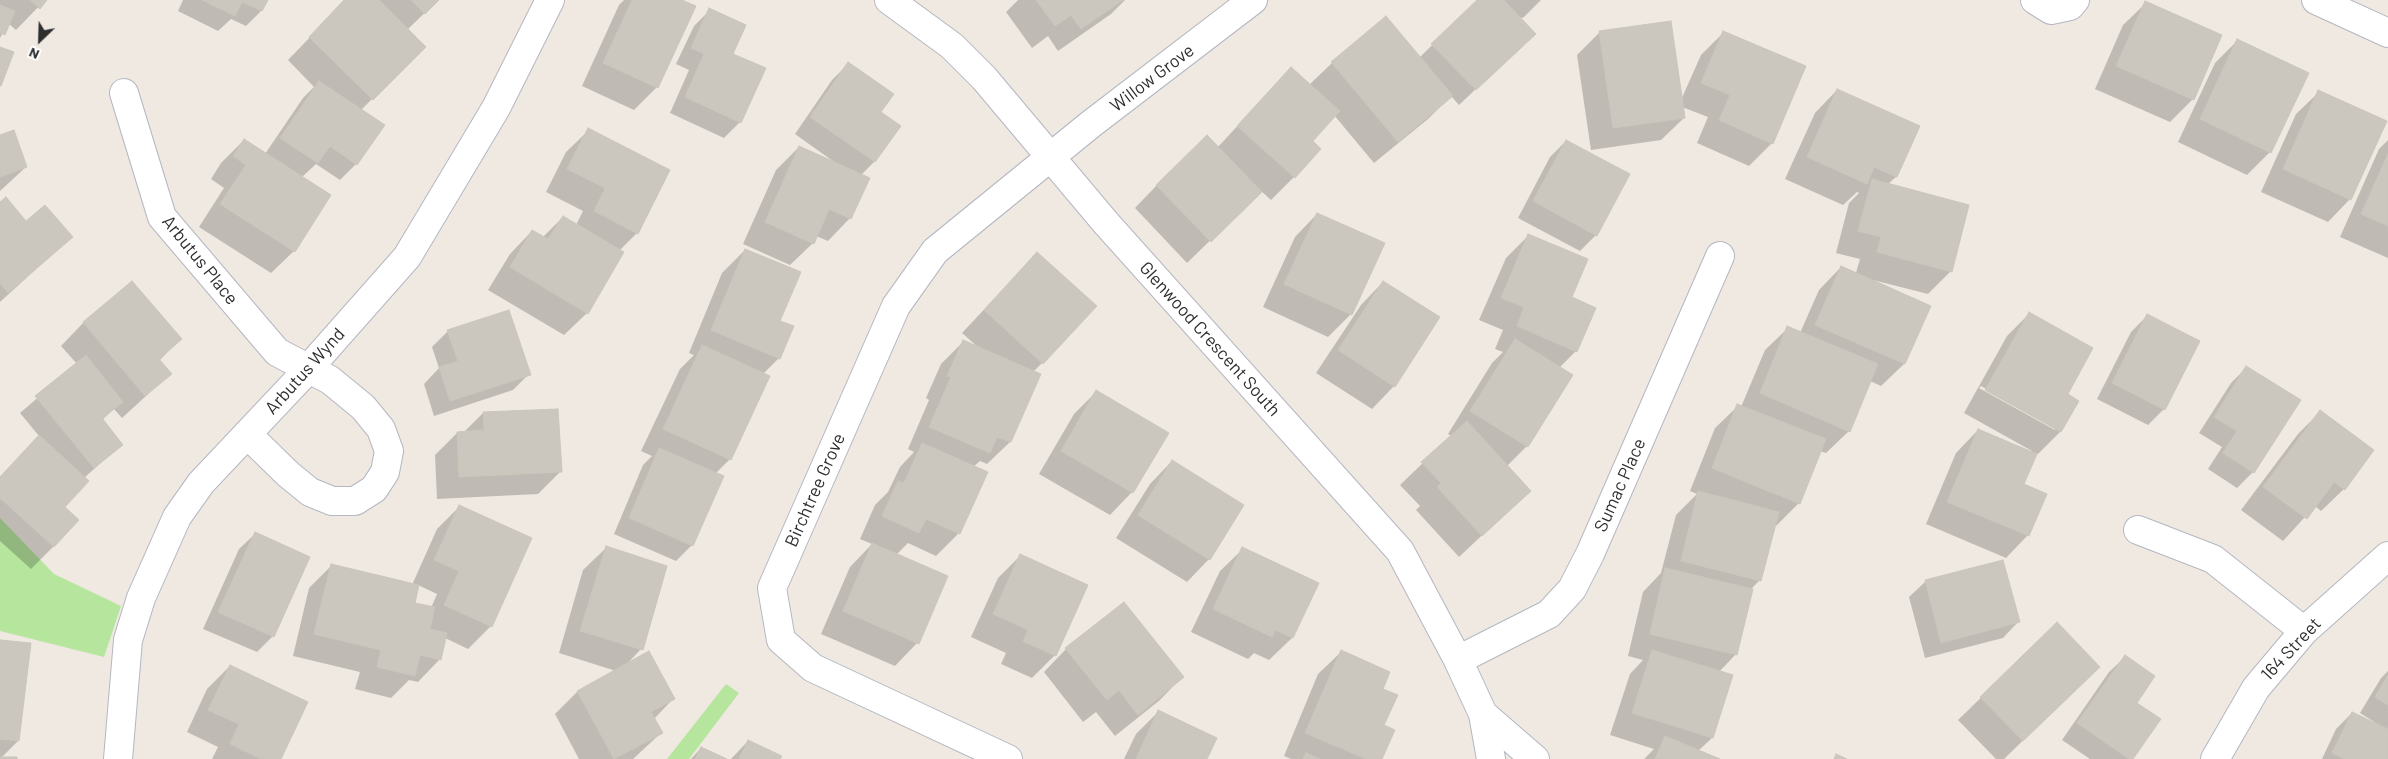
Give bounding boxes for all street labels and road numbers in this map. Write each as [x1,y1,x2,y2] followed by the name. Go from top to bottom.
[1106,39,1198,117] street label: Willow Grove
[158,211,242,309] street label: Arbutus Place
[1135,257,1285,421] street label: Glenwood Crescent South
[261,323,349,419] street label: Arbutus Wynd
[780,430,850,550] street label: Birchtree Grove
[1590,435,1650,535] street label: Sumac Place
[2256,613,2326,685] street label: 164 Street

